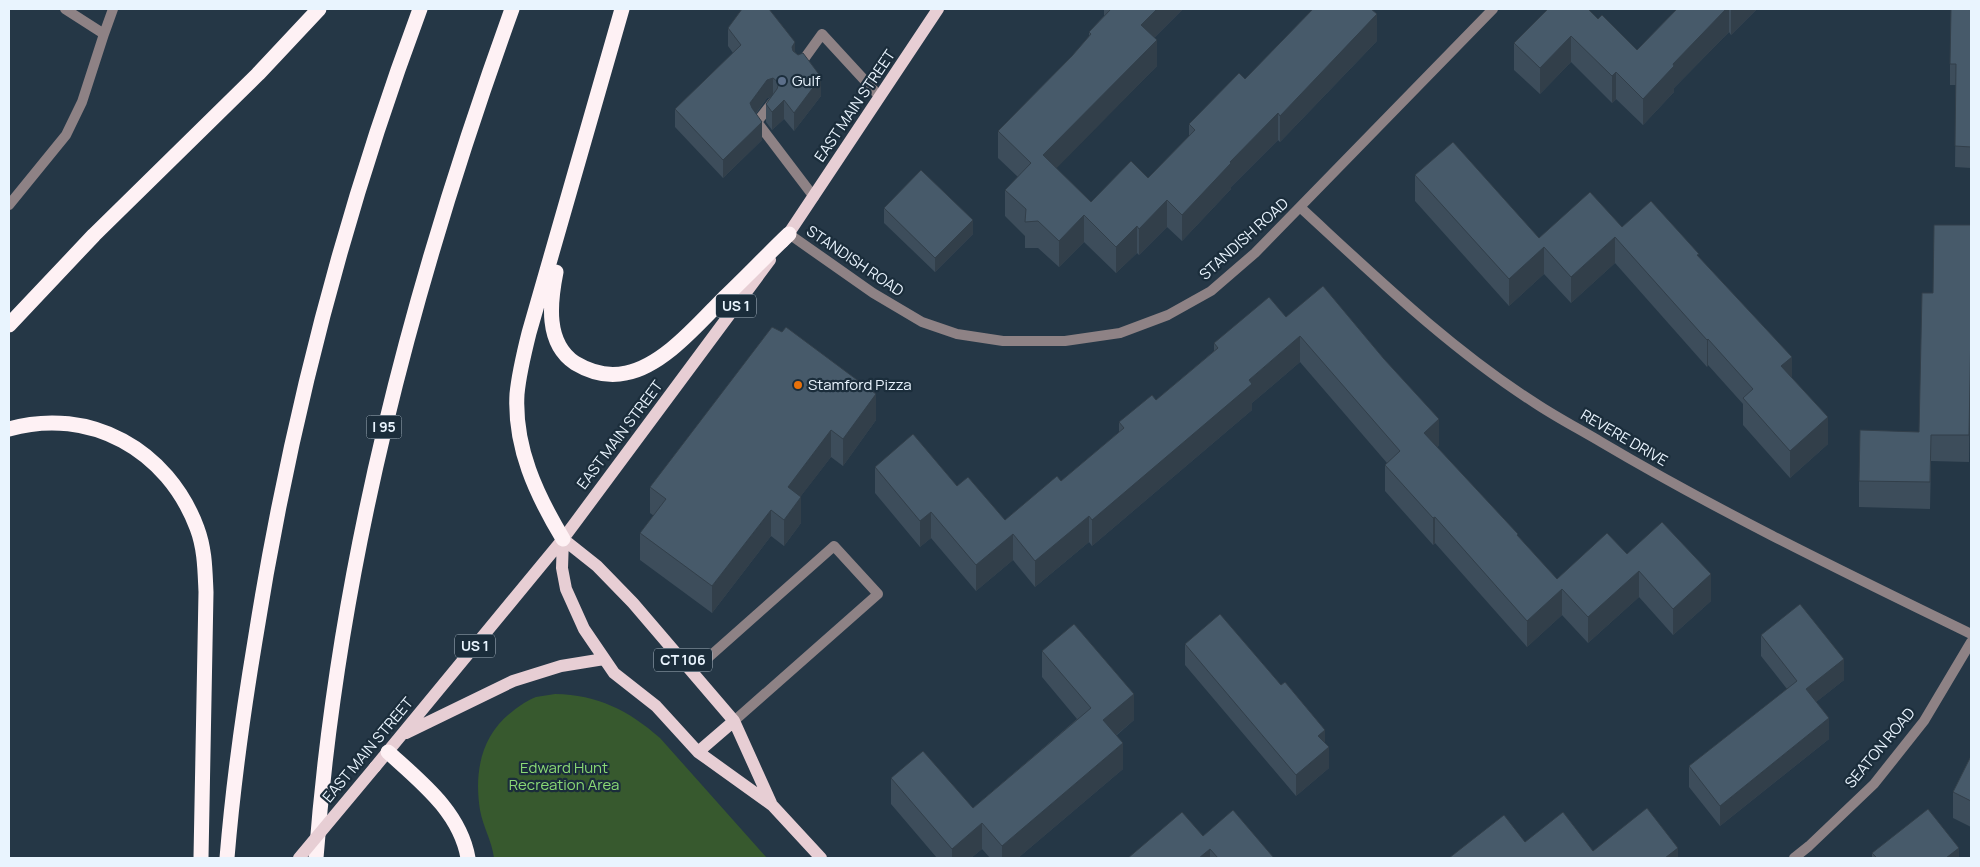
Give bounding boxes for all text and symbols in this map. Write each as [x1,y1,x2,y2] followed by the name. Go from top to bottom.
[809,45,900,166] street label: EAST MAIN STREET
[792,70,821,91] place label: Gulf
[776,75,788,87] marker: Gulf
[1195,193,1293,284] street label: STANDISH ROAD
[802,220,908,301] street label: STANDISH ROAD
[716,294,756,318] road number: US 1
[808,374,912,395] place label: Stamford Pizza
[572,376,667,493] street label: EAST MAIN STREET
[792,379,804,391] marker: Stamford Pizza
[1577,404,1672,471] street label: REVERE DRIVE
[366,416,402,438] road number: I 95
[455,634,495,658] road number: US 1
[654,648,712,672] road number: CT 106
[317,693,418,807] street label: EAST MAIN STREET
[1840,703,1919,792] street label: SEATON ROAD
[509,757,619,795] park label: Edward Hunt Recreation Area

